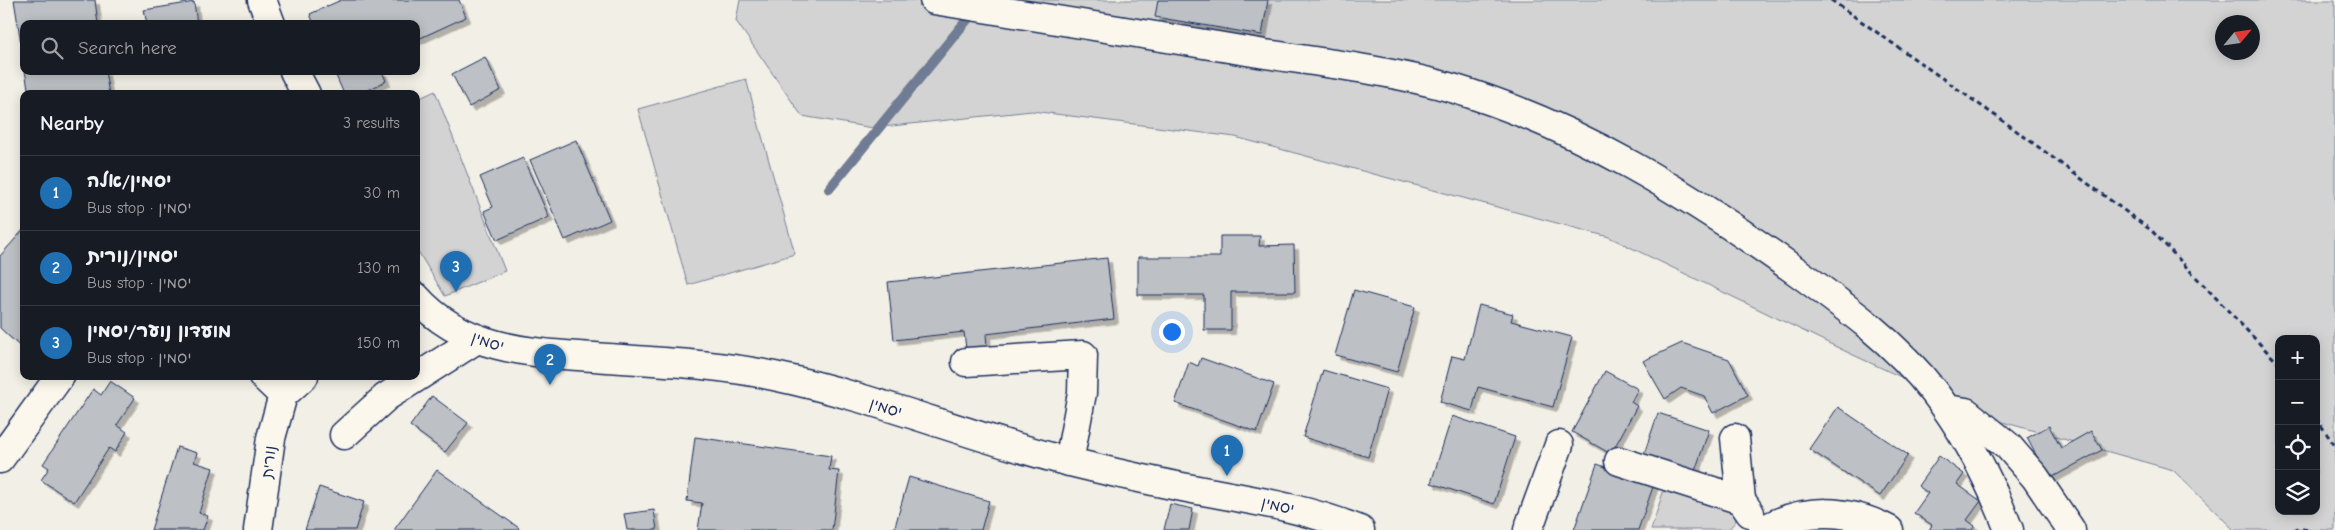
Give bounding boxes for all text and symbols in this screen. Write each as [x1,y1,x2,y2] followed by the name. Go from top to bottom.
[2215,15,2260,60] north arrow
[20,20,420,75] search box
[38,34,66,62] icon: search
[78,37,177,59] text: Search here
[40,111,104,135] text: Nearby
[343,114,400,132] text: 3 results
[87,170,171,192] text: יסמין/אלה
[53,184,59,202] text: 1
[364,184,400,202] text: 30 m
[87,199,191,217] text: Bus stop · יסמין
[87,245,178,267] text: יסמין/נורית
[440,251,472,292] pin: 3
[52,259,60,277] text: 2
[357,259,400,277] text: 130 m
[87,274,191,292] text: Bus stop · יסמין
[1159,319,1185,345] your location
[87,320,231,342] text: מועדון נוער/יסמין
[469,328,506,357] street label: יסמין
[52,334,60,352] text: 3
[357,334,400,352] text: 150 m
[2275,335,2320,515] map controls
[2275,335,2320,380] button: +
[534,344,566,385] pin: 2
[87,349,191,367] text: Bus stop · יסמין
[2275,380,2320,425] button: −
[867,395,904,422] street label: יסמין
[2275,425,2320,470] button: locate
[1211,435,1243,476] pin: 1
[258,445,280,480] street label: נורית
[2275,470,2320,515] button: layers
[1259,494,1296,519] street label: יסמין

